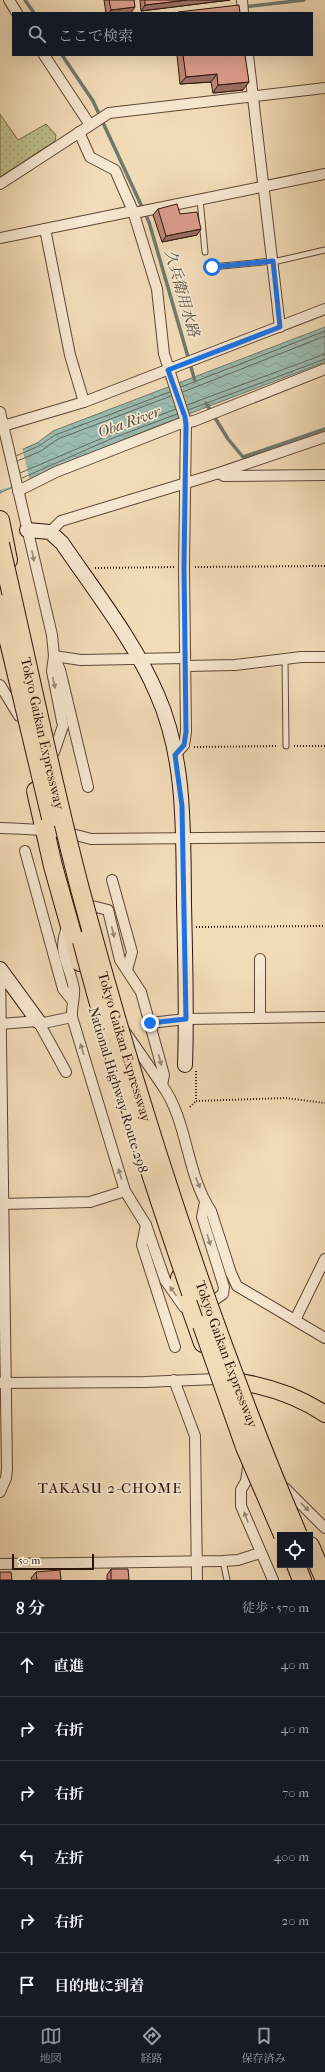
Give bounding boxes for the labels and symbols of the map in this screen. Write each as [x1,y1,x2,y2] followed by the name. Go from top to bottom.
[161,247,203,340] water label: 久兵衛用水路
[203,258,221,276] route start
[95,402,164,442] water label: Oba River
[30,550,36,562] one-way arrow
[17,656,68,812] street label: Tokyo Gaikan Expressway
[52,677,58,690] one-way arrow
[111,926,117,938] one-way arrow
[95,970,155,1124] street label: Tokyo Gaikan Expressway
[85,1005,151,1175] street label: National Highway Route 298
[141,1014,159,1032] route end
[79,1043,85,1055] one-way arrow
[157,1055,163,1067] one-way arrow
[117,1167,123,1179] one-way arrow
[195,1177,201,1189] one-way arrow
[207,1234,213,1246] one-way arrow
[192,1278,262,1430] street label: Tokyo Gaikan Expressway
[169,1286,177,1296] one-way arrow
[38,1479,182,1497] district label: TAKASU 2-CHOME
[300,1502,310,1512] one-way arrow
[242,1511,248,1523] one-way arrow
[12,1552,94,1571] scale bar

